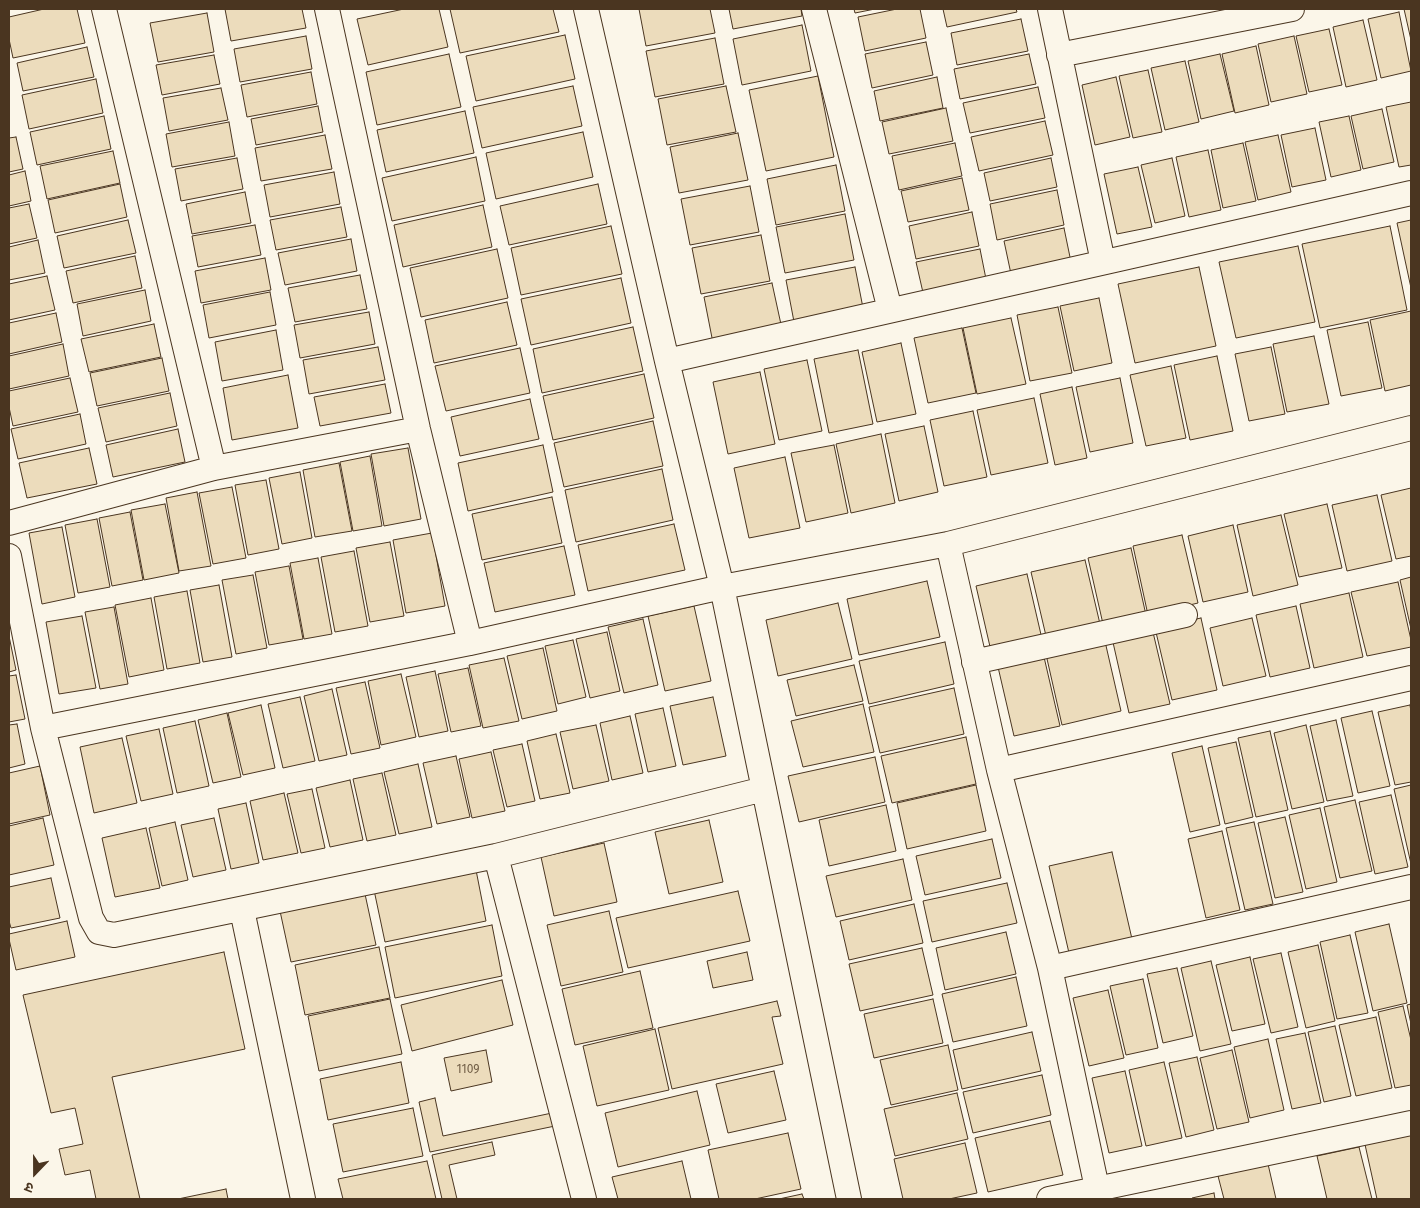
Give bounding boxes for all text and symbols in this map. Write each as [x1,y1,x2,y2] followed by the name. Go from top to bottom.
[456,1063,480,1077] house number: 1109
[10,1148,60,1198] north arrow
[22,1178,36,1197] text: उ

